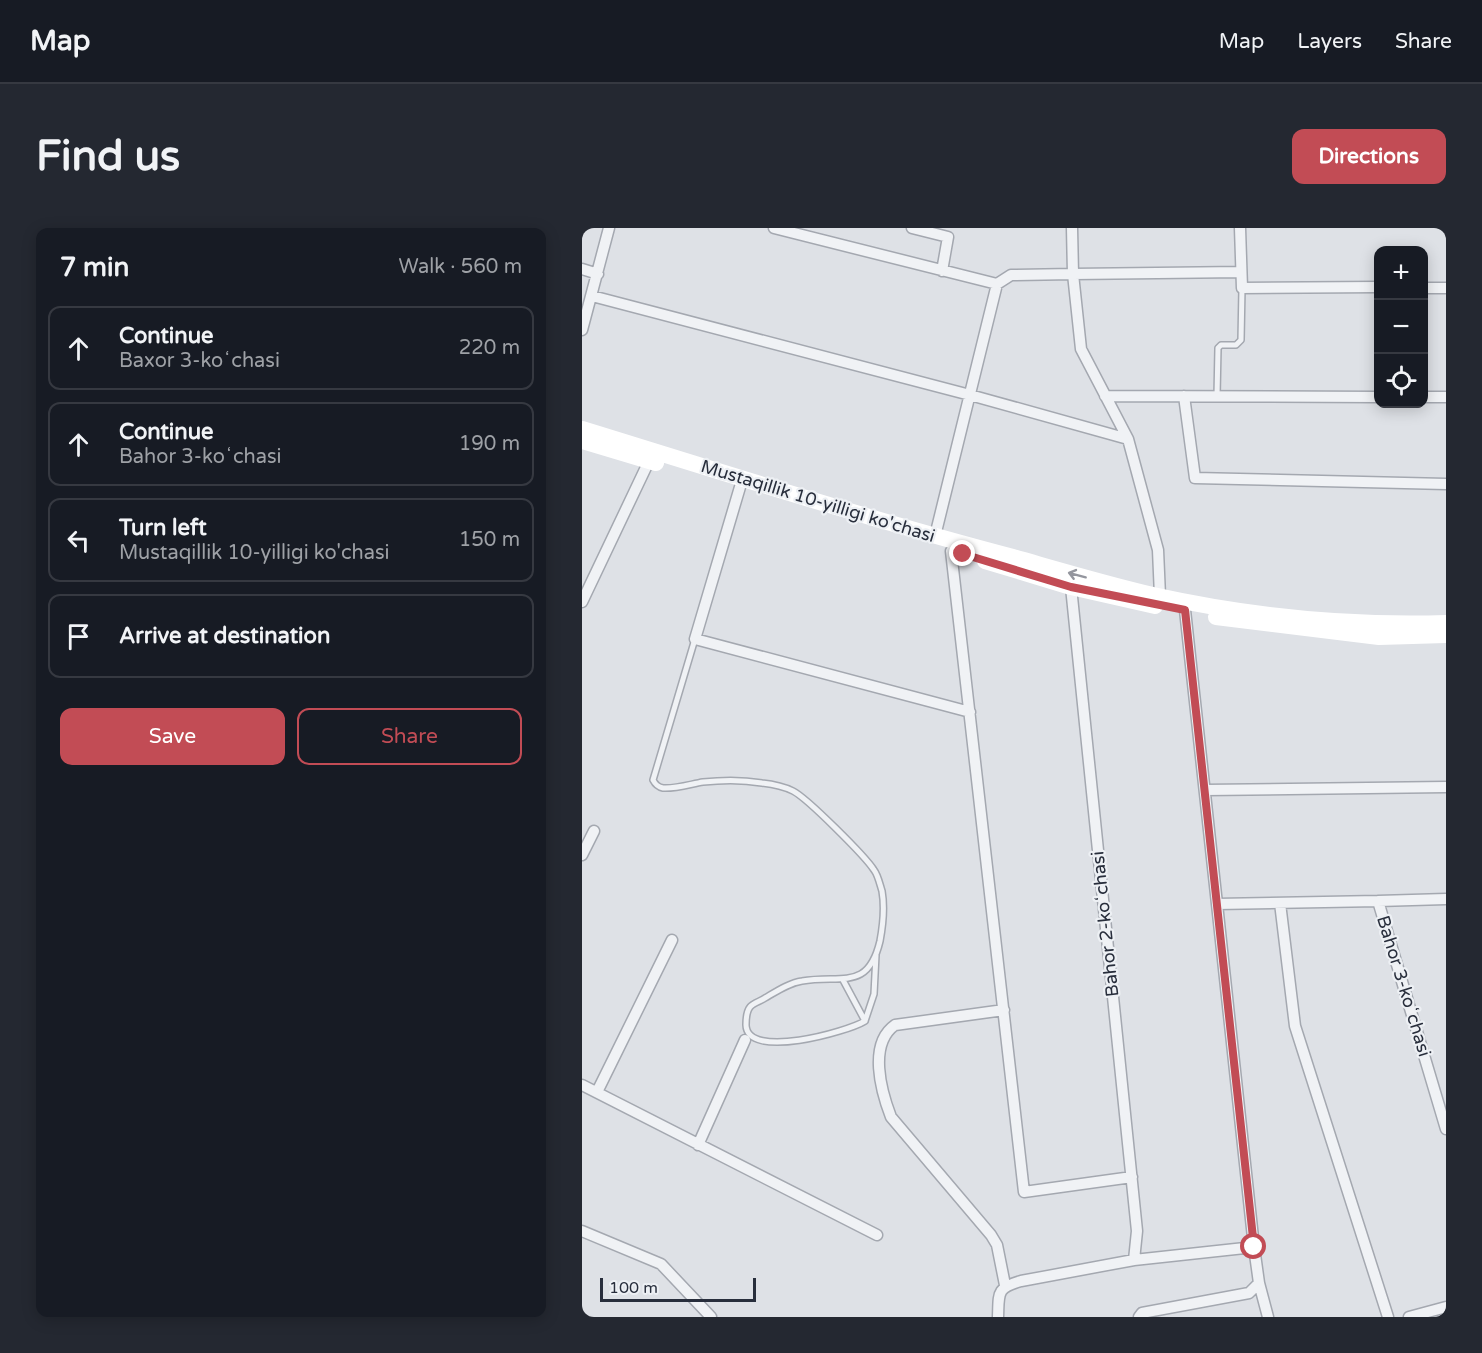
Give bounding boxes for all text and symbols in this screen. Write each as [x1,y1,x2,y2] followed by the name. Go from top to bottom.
[30,24,90,58] text: Map
[1219,29,1264,54] text: Map
[1297,29,1362,54] text: Layers
[1395,29,1452,54] text: Share
[1292,129,1446,184] button: Directions
[36,131,180,182] text: Find us
[1374,246,1428,408] map controls
[1374,246,1428,300] button: +
[60,252,129,283] text: 7 min
[399,255,522,279] text: Walk · 560 m
[1374,300,1428,354] button: −
[119,323,214,349] text: Continue
[62,332,95,365] icon: ahead
[459,336,520,360] text: 220 m
[119,349,280,373] text: Baxor 3-koʻchasi
[1374,354,1428,408] button: locate
[119,419,214,445] text: Continue
[62,428,95,461] icon: ahead
[459,432,520,456] text: 190 m
[119,445,282,469] text: Bahor 3-koʻchasi
[698,455,938,547] street label: Mustaqillik 10-yilligi ko'chasi
[119,515,207,541] text: Turn left
[62,524,95,557] icon: left
[459,528,520,552] text: 150 m
[949,540,975,566] route end
[119,541,390,565] text: Mustaqillik 10-yilligi ko'chasi
[1068,568,1087,580] one-way arrow
[62,620,95,653] icon: arrive
[119,623,330,649] text: Arrive at destination
[60,708,285,765] button: Save
[297,708,522,765] button: Share
[1086,850,1124,998] street label: Bahor 2-koʻchasi
[1372,913,1436,1059] street label: Bahor 3-koʻchasi
[1240,1233,1266,1259] route start
[600,1275,756,1302] scale bar
[609,1278,658,1298] text: 100 m

